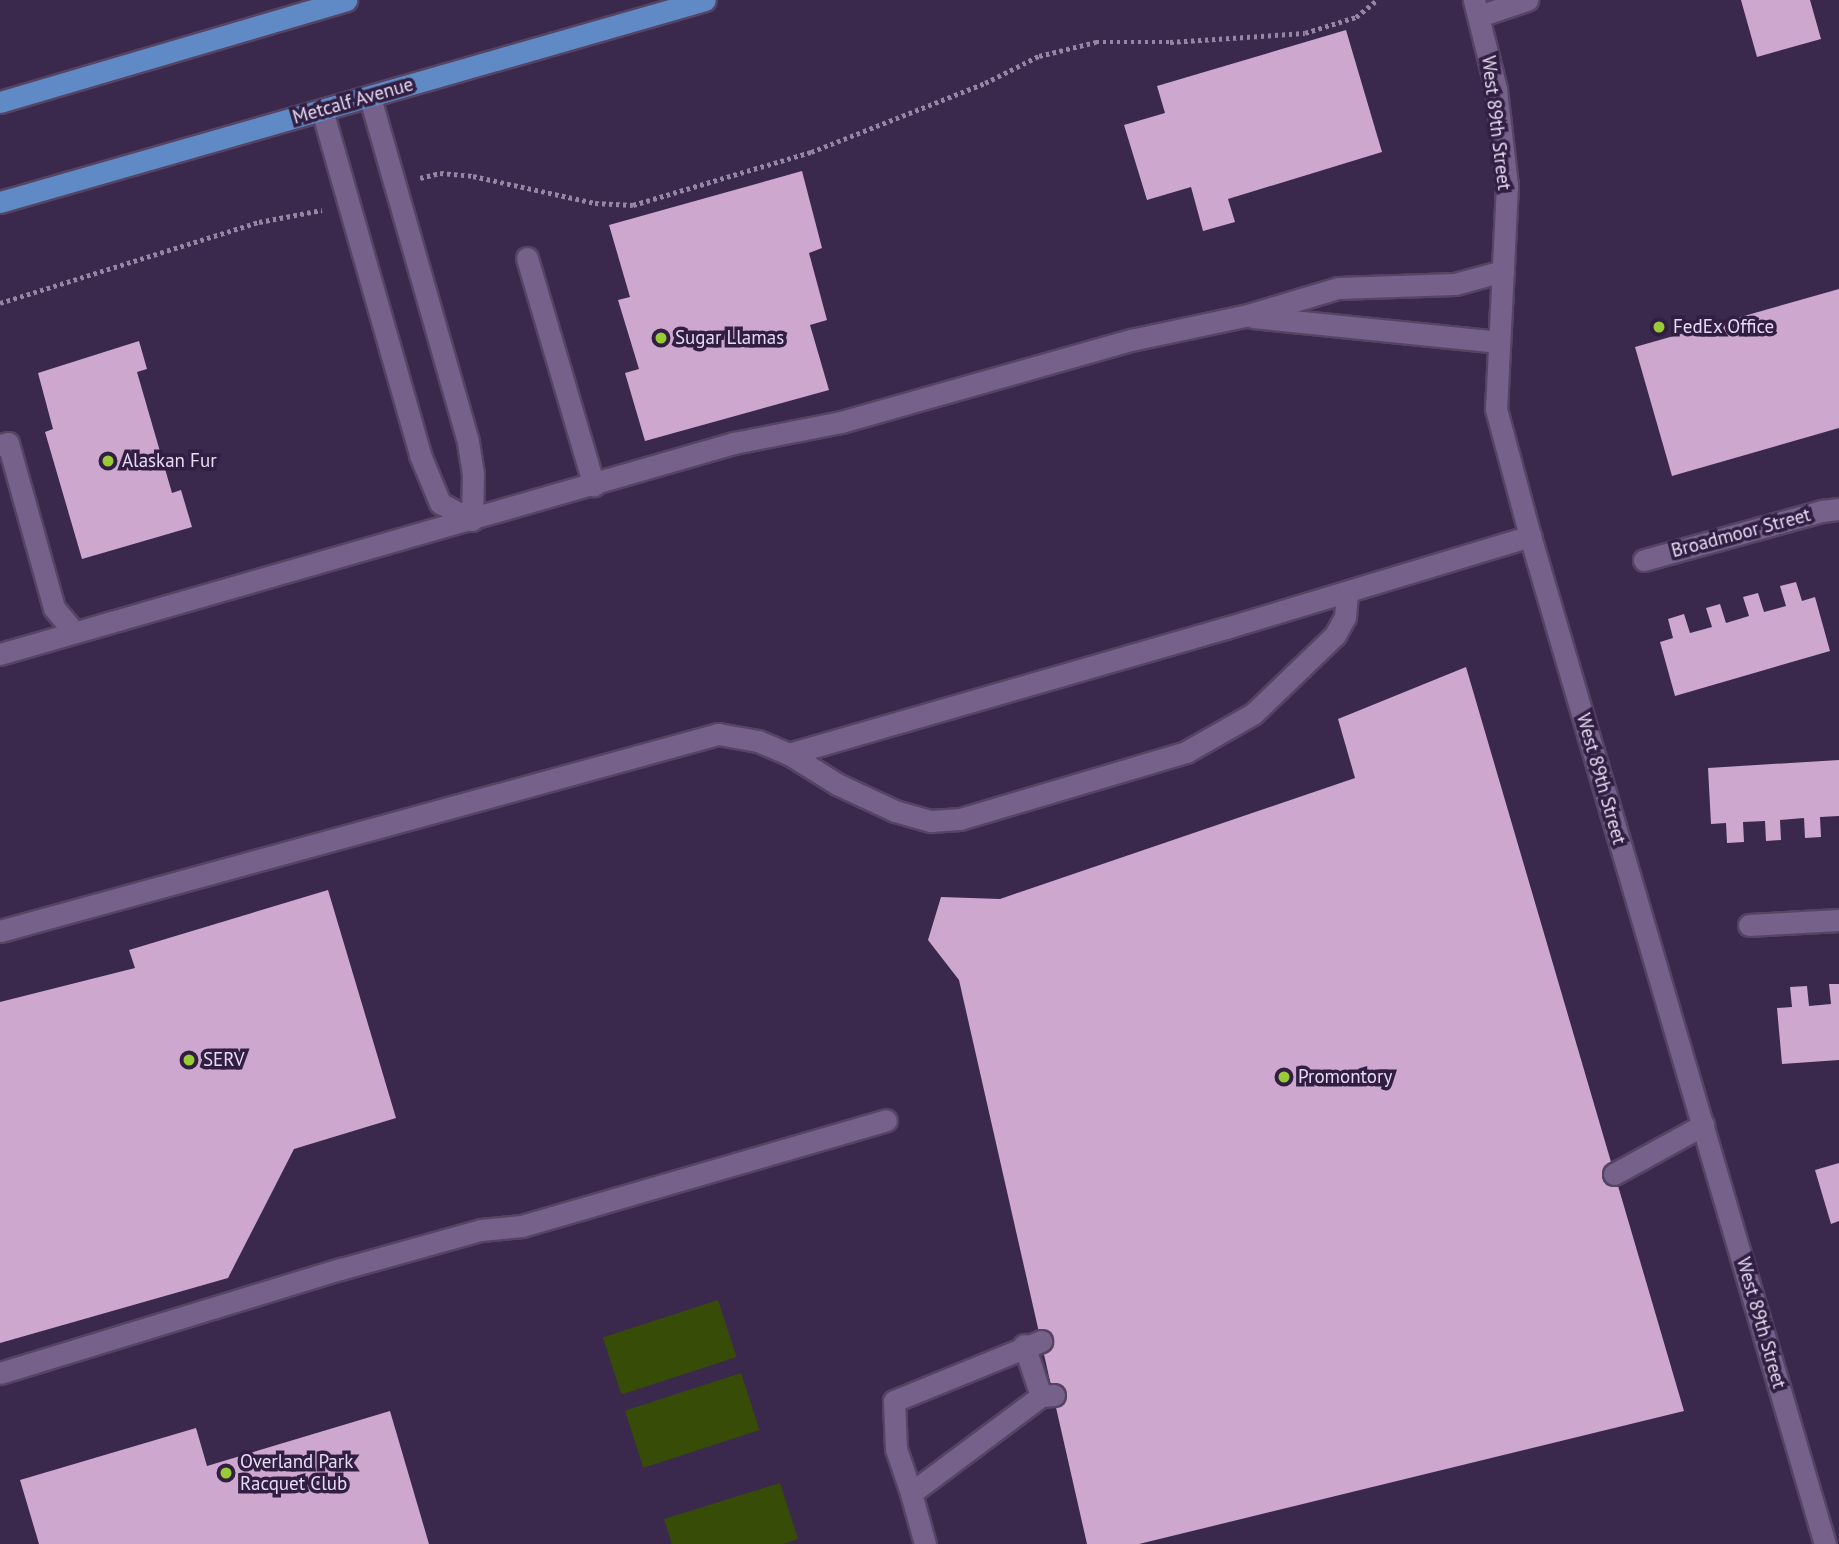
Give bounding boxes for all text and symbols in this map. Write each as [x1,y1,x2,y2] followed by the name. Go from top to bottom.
[1476,54,1516,192] street label: West 89th Street
[290,73,416,129] street label: Metcalf Avenue
[1673,316,1775,338] place label: FedEx Office
[1651,319,1667,335] marker: FedEx Office
[675,327,784,349] place label: Sugar Llamas
[653,330,669,346] marker: Sugar Llamas
[122,450,217,472] place label: Alaskan Fur
[100,453,116,469] marker: Alaskan Fur
[1669,503,1813,563] street label: Broadmoor Street
[1571,711,1631,847] street label: West 89th Street
[203,1049,244,1071] place label: SERV
[181,1052,197,1068] marker: SERV
[1298,1066,1392,1088] place label: Promontory
[1276,1069,1292,1085] marker: Promontory
[1731,1255,1791,1391] street label: West 89th Street
[240,1451,353,1495] place label: Overland Park Racquet Club
[218,1465,234,1481] marker: Overland Park Racquet Club

